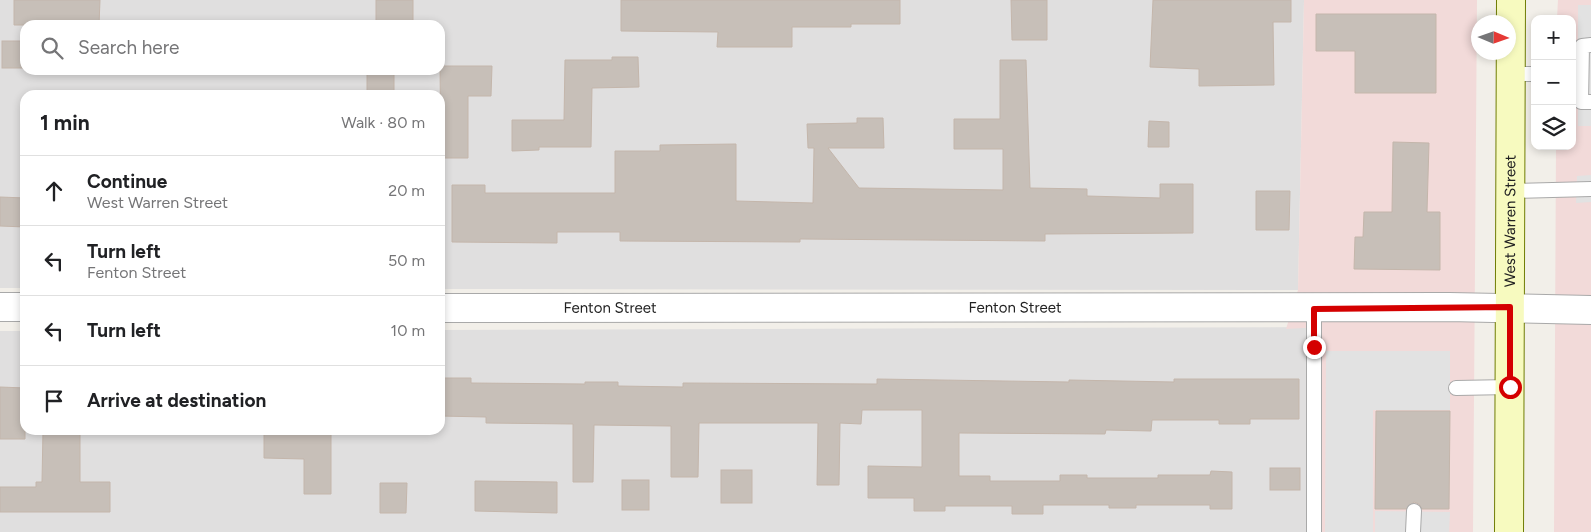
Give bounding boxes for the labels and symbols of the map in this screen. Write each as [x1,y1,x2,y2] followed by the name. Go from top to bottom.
[1471,15,1516,60] north arrow
[1501,154,1519,287] street label: West Warren Street
[968,298,1062,316] street label: Fenton Street
[563,299,657,317] street label: Fenton Street
[1303,336,1326,359] route end
[1499,376,1522,399] route start

